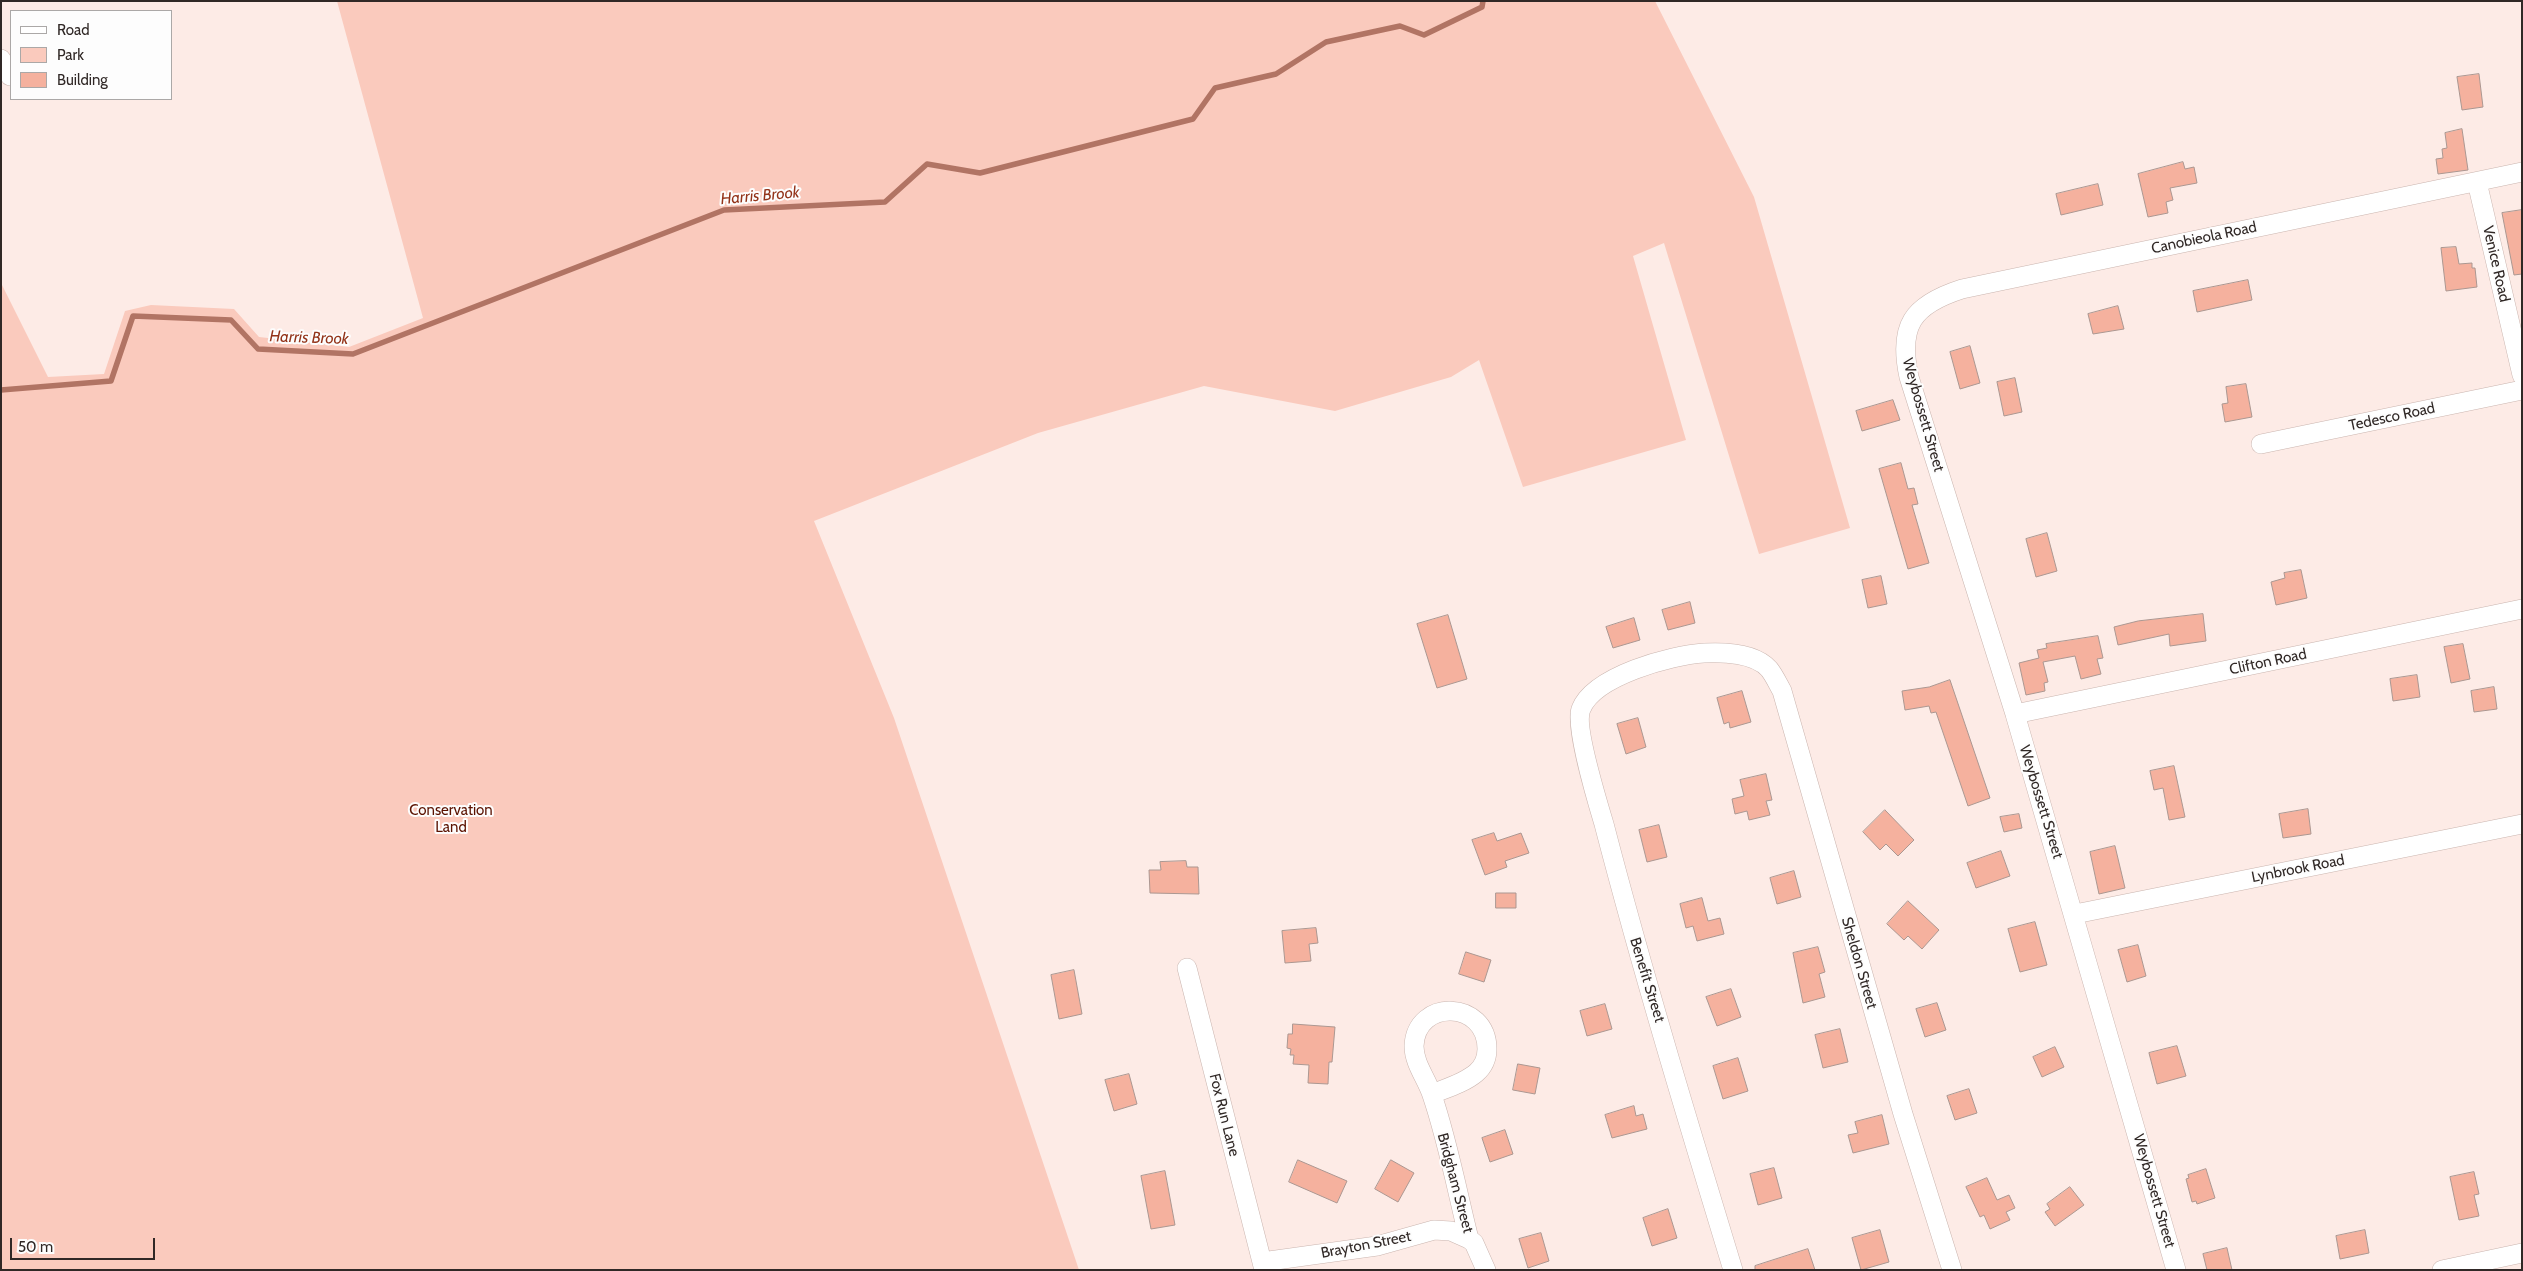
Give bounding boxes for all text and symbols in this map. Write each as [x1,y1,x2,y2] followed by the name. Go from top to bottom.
[10,10,172,100] legend
[57,21,90,39] text: Road
[57,46,84,64] text: Park
[57,71,108,89] text: Building
[720,183,800,209] water label: Harris Brook
[2150,218,2258,258] street label: Canobieola Road
[2478,224,2514,304] street label: Venice Road
[269,327,349,349] water label: Harris Brook
[1898,356,1948,474] street label: Weybossett Street
[2347,399,2437,435] street label: Tedesco Road
[2228,645,2308,679] street label: Clifton Road
[2015,743,2067,861] street label: Weybossett Street
[409,802,493,837] park label: Conservation Land
[2250,851,2346,887] street label: Lynbrook Road
[1837,915,1881,1011] street label: Sheldon Street
[1626,935,1668,1025] street label: Benefit Street
[1205,1072,1243,1158] street label: Fox Run Lane
[1433,1131,1477,1235] street label: Bridgham Street
[2129,1132,2179,1250] street label: Weybossett Street
[1319,1227,1413,1263] street label: Brayton Street
[12,1228,158,1260] scale bar
[18,1238,53,1256] text: 50 m

